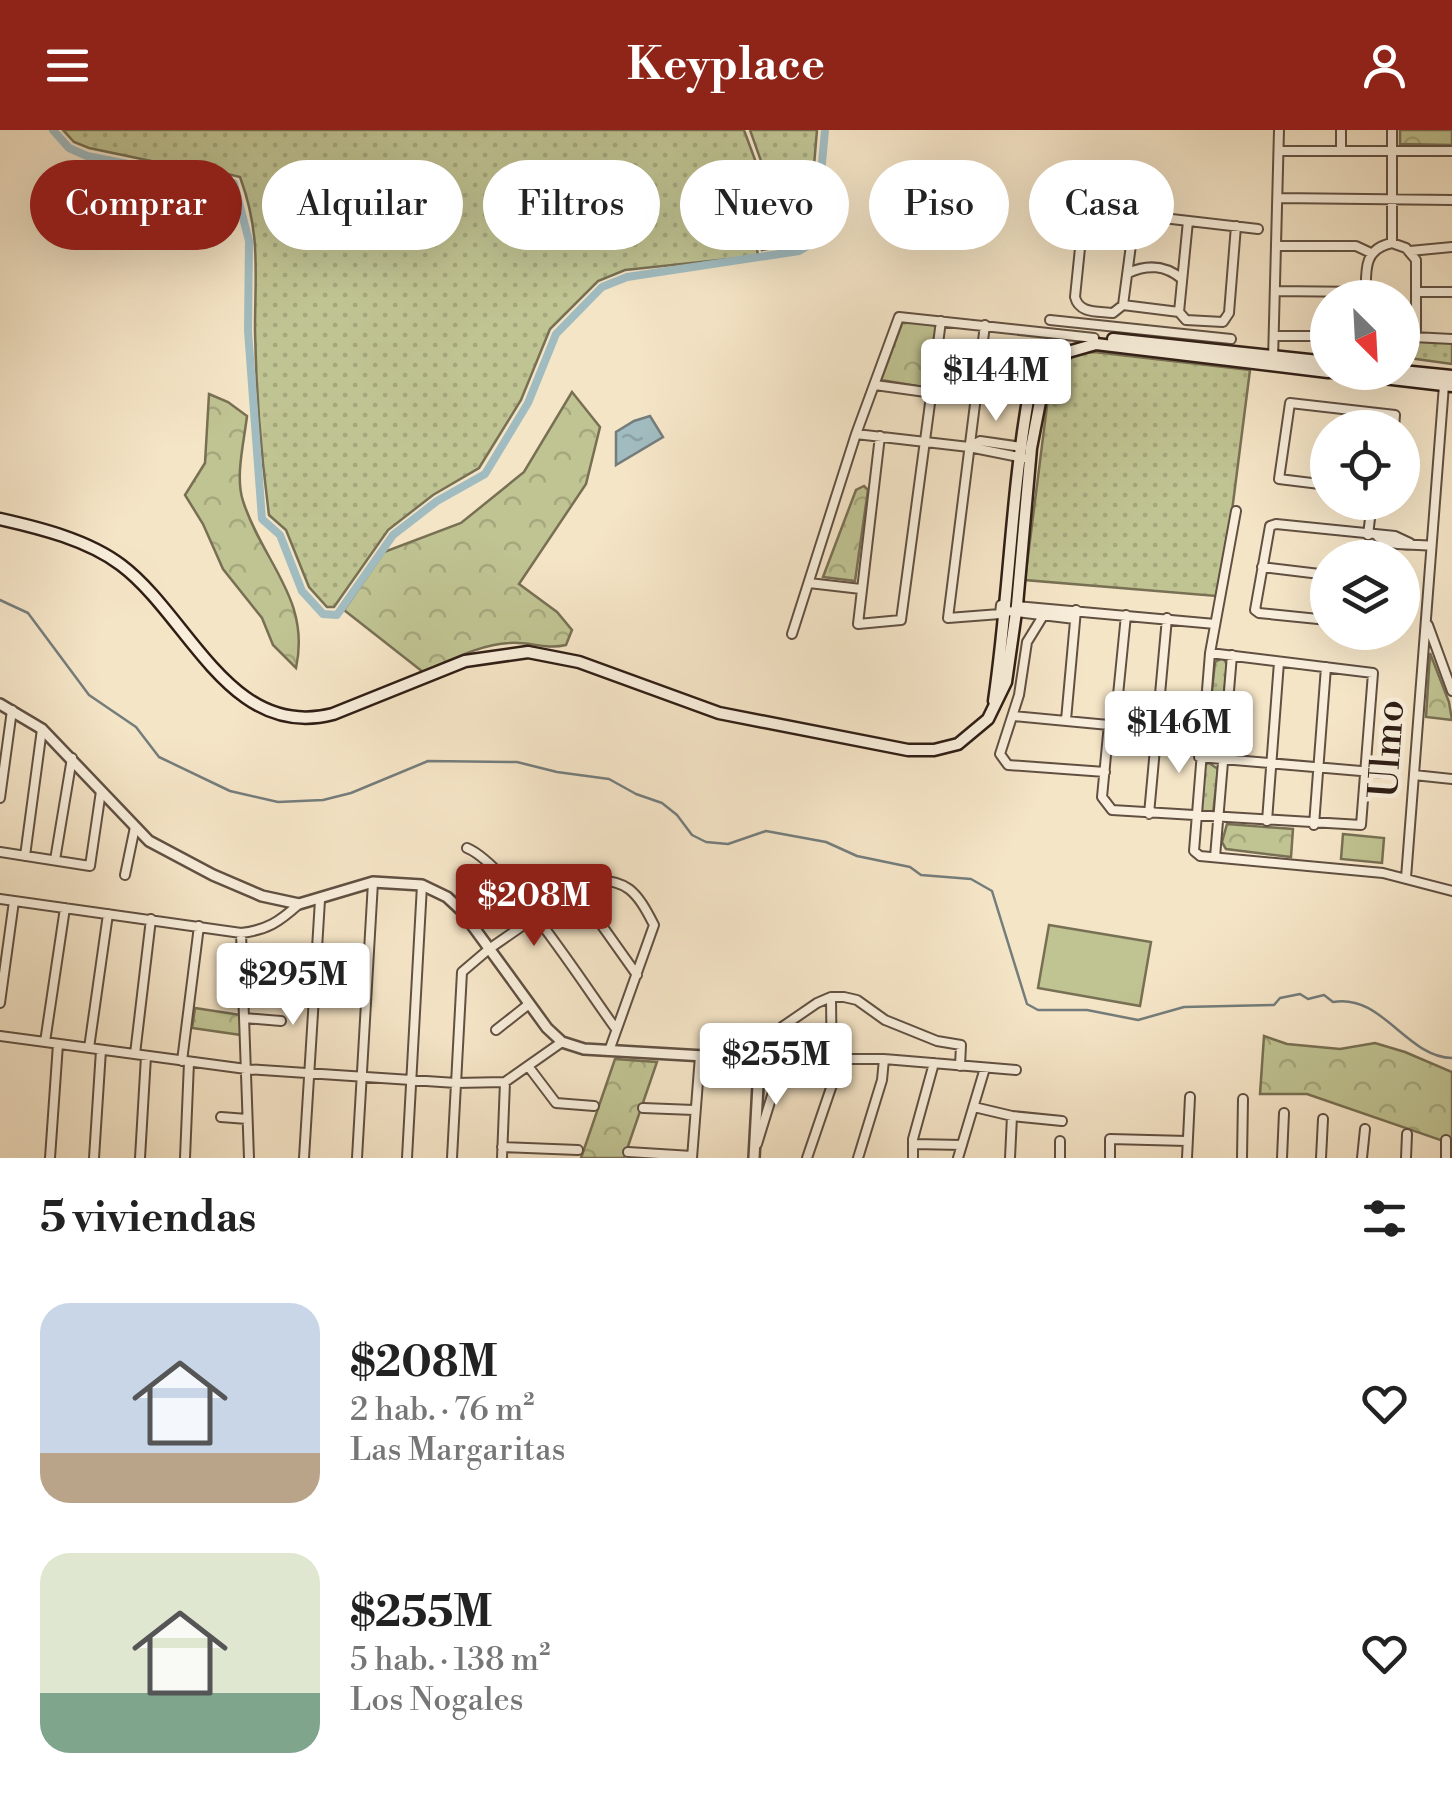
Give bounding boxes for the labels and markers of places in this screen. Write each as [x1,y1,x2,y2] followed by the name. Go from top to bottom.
[926,339,1066,424] pin: $144M
[1109,691,1249,776] pin: $146M
[464,864,604,949] pin: $208M
[223,943,363,1028] pin: $295M
[706,1023,846,1108] pin: $255M

